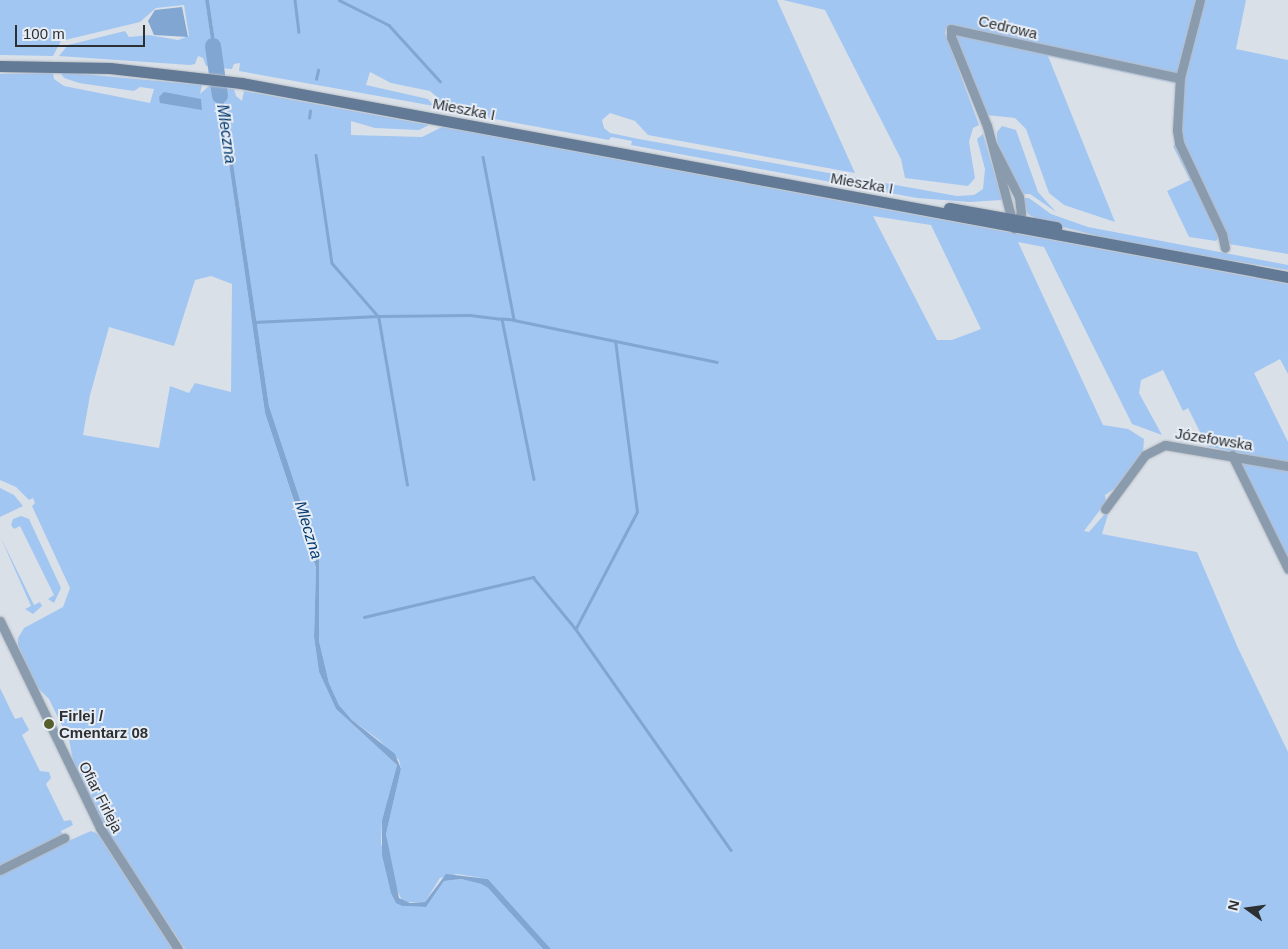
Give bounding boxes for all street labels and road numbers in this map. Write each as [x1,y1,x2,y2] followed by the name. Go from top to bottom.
[977,11,1039,43] street label: Cedrowa
[431,94,497,124] street label: Mieszka I
[829,169,895,197] street label: Mieszka I
[1174,424,1254,454] street label: Józefowska
[75,758,127,836] street label: Ofiar Firleja

